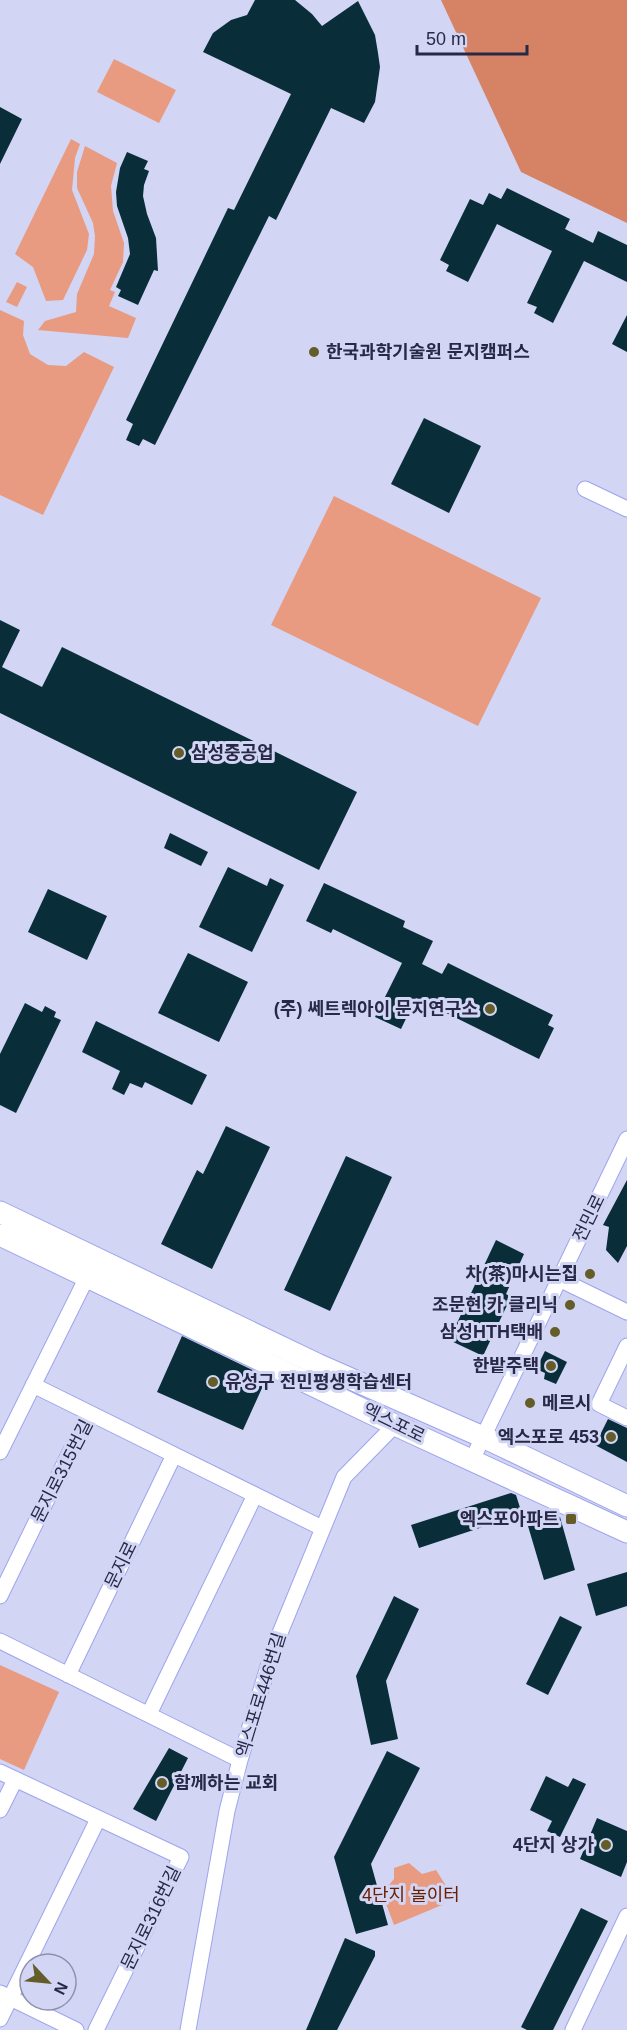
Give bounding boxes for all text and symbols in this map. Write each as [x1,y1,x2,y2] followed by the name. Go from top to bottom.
[417,18,526,56] scale bar
[426,29,466,49] text: 50 m
[326,342,530,362] place label: 한국과학기술원 문지캠퍼스
[307,345,321,359] marker: 한국과학기술원 문지캠퍼스
[191,743,274,763] place label: 삼성중공업
[172,746,186,760] marker: 삼성중공업
[274,999,478,1019] place label: (주) 쎄트렉아이 문지연구소
[483,1002,497,1016] marker: (주) 쎄트렉아이 문지연구소
[569,1191,609,1245] street label: 전민로
[465,1264,578,1284] place label: 차(茶)마시는집
[583,1267,597,1281] marker: 차(茶)마시는집
[432,1295,558,1315] place label: 조문현 카 클리닉
[563,1298,577,1312] marker: 조문현 카 클리닉
[440,1322,543,1342] place label: 삼성HTH택배
[548,1325,562,1339] marker: 삼성HTH택배
[473,1356,539,1376] place label: 한밭주택
[544,1359,558,1373] marker: 한밭주택
[225,1372,412,1392] place label: 유성구 전민평생학습센터
[206,1375,220,1389] marker: 유성구 전민평생학습센터
[542,1393,592,1413] place label: 메르시
[523,1396,537,1410] marker: 메르시
[360,1399,428,1447] street label: 엑스포로
[27,1416,97,1526] street label: 문지로315번길
[498,1427,599,1447] place label: 엑스포로 453
[604,1430,618,1444] marker: 엑스포로 453
[460,1509,559,1529] place label: 엑스포아파트
[564,1512,578,1526] marker: 엑스포아파트
[101,1538,141,1592] street label: 문지로
[233,1630,289,1760] street label: 엑스포로446번길
[174,1773,278,1793] place label: 함께하는 교회
[155,1776,169,1790] marker: 함께하는 교회
[513,1835,594,1855] place label: 4단지 상가
[599,1838,613,1852] marker: 4단지 상가
[117,1863,185,1973] street label: 문지로316번길
[362,1885,460,1905] park label: 4단지 놀이터
[18,1952,78,2012] north arrow
[51,1979,71,1997] text: N

